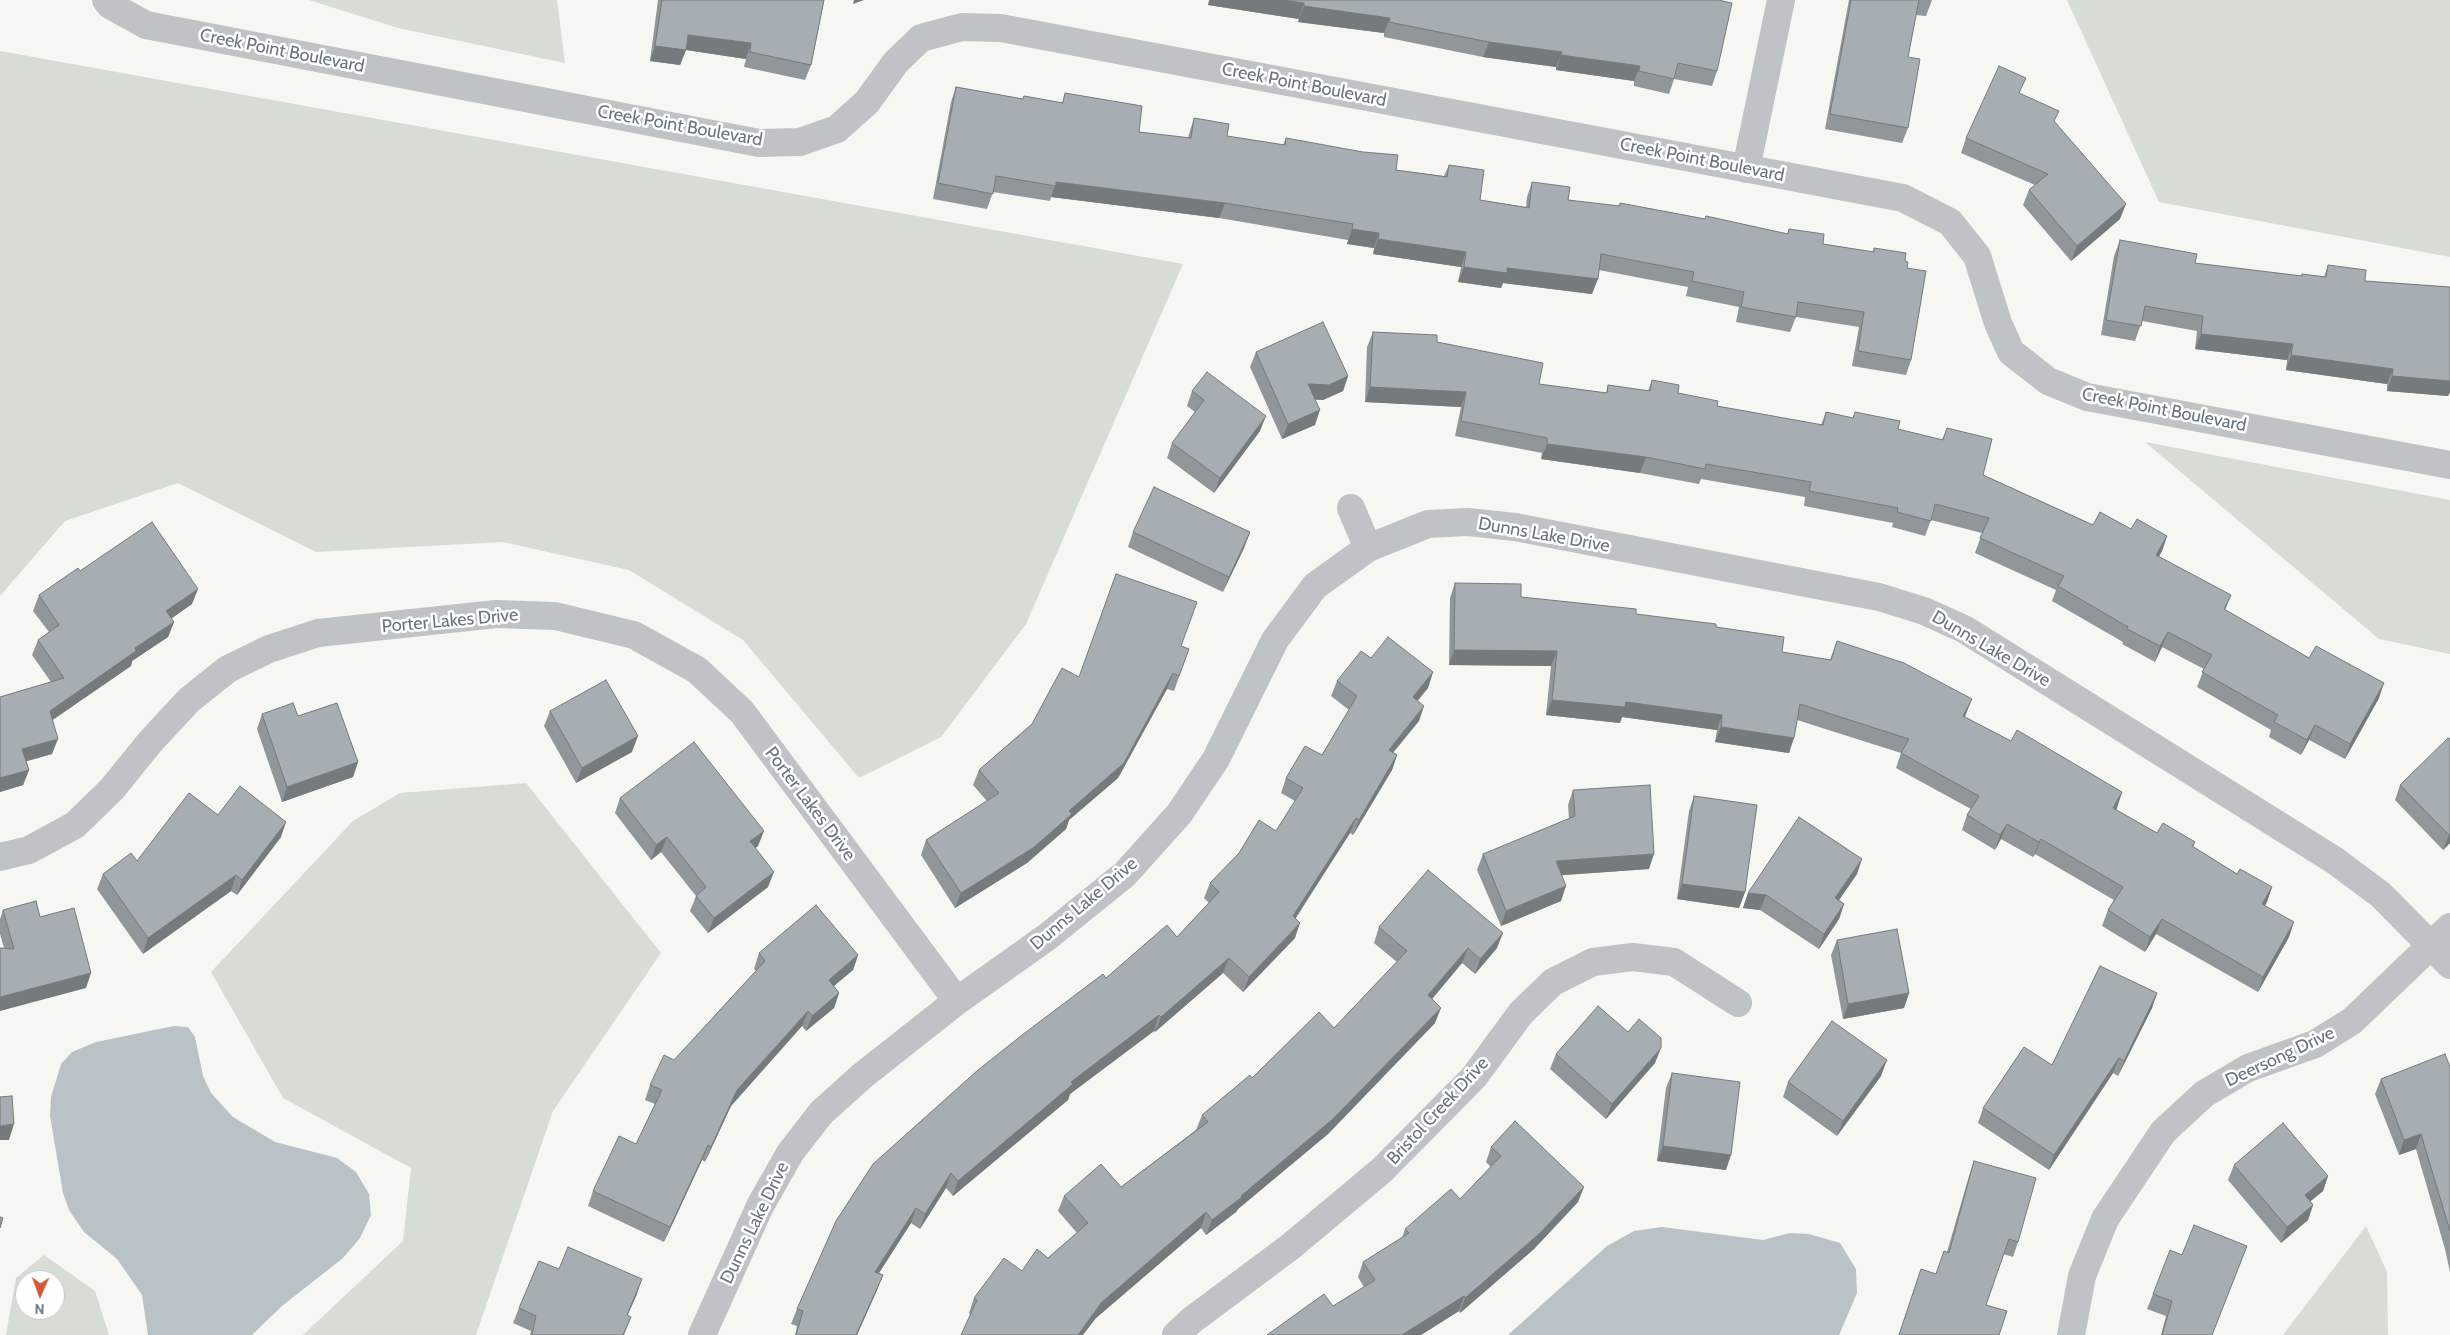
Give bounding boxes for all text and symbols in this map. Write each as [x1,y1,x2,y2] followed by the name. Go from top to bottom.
[198,24,366,78] street label: Creek Point Boulevard
[1220,58,1388,112] street label: Creek Point Boulevard
[596,101,764,151] street label: Creek Point Boulevard
[1618,133,1786,187] street label: Creek Point Boulevard
[2080,383,2248,437] street label: Creek Point Boulevard
[1477,513,1611,557] street label: Dunns Lake Drive
[381,604,519,638] street label: Porter Lakes Drive
[1928,606,2054,692] street label: Dunns Lake Drive
[760,743,860,865] street label: Porter Lakes Drive
[1026,853,1142,955] street label: Dunns Lake Drive
[2222,1022,2338,1092] street label: Deersong Drive
[1383,1053,1493,1169] street label: Bristol Creek Drive
[716,1158,794,1288] street label: Dunns Lake Drive
[15,1270,65,1320] north arrow
[34,1300,45,1318] text: N

